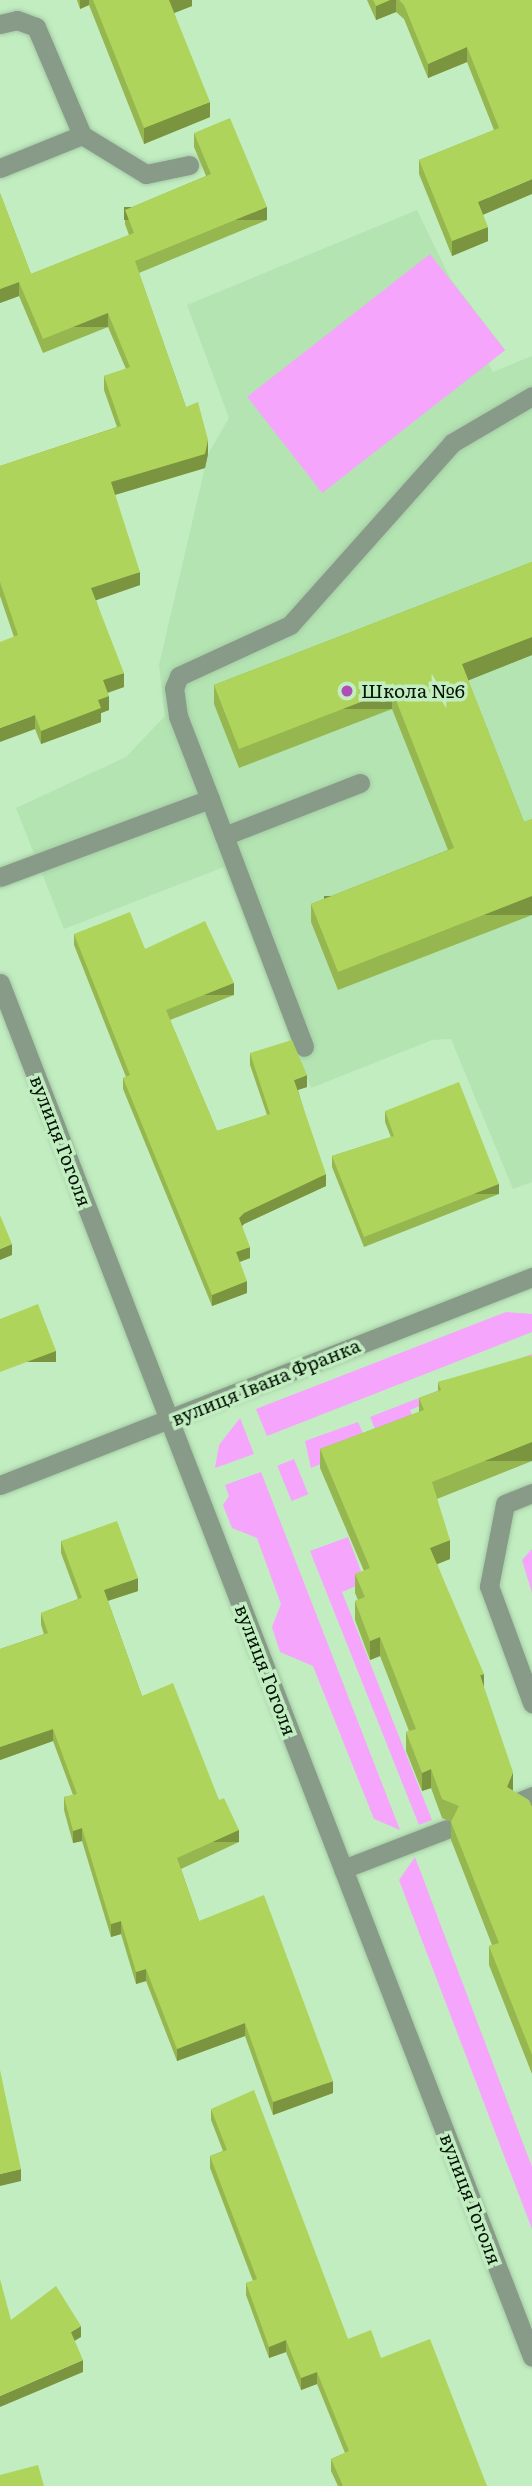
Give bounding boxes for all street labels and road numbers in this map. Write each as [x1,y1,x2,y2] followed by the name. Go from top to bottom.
[26,1072,96,1210] street label: вулиця Гоголя
[168,1334,364,1430] street label: вулиця Івана Франка
[231,1601,301,1739] street label: вулиця Гоголя
[436,2130,506,2268] street label: вулиця Гоголя

